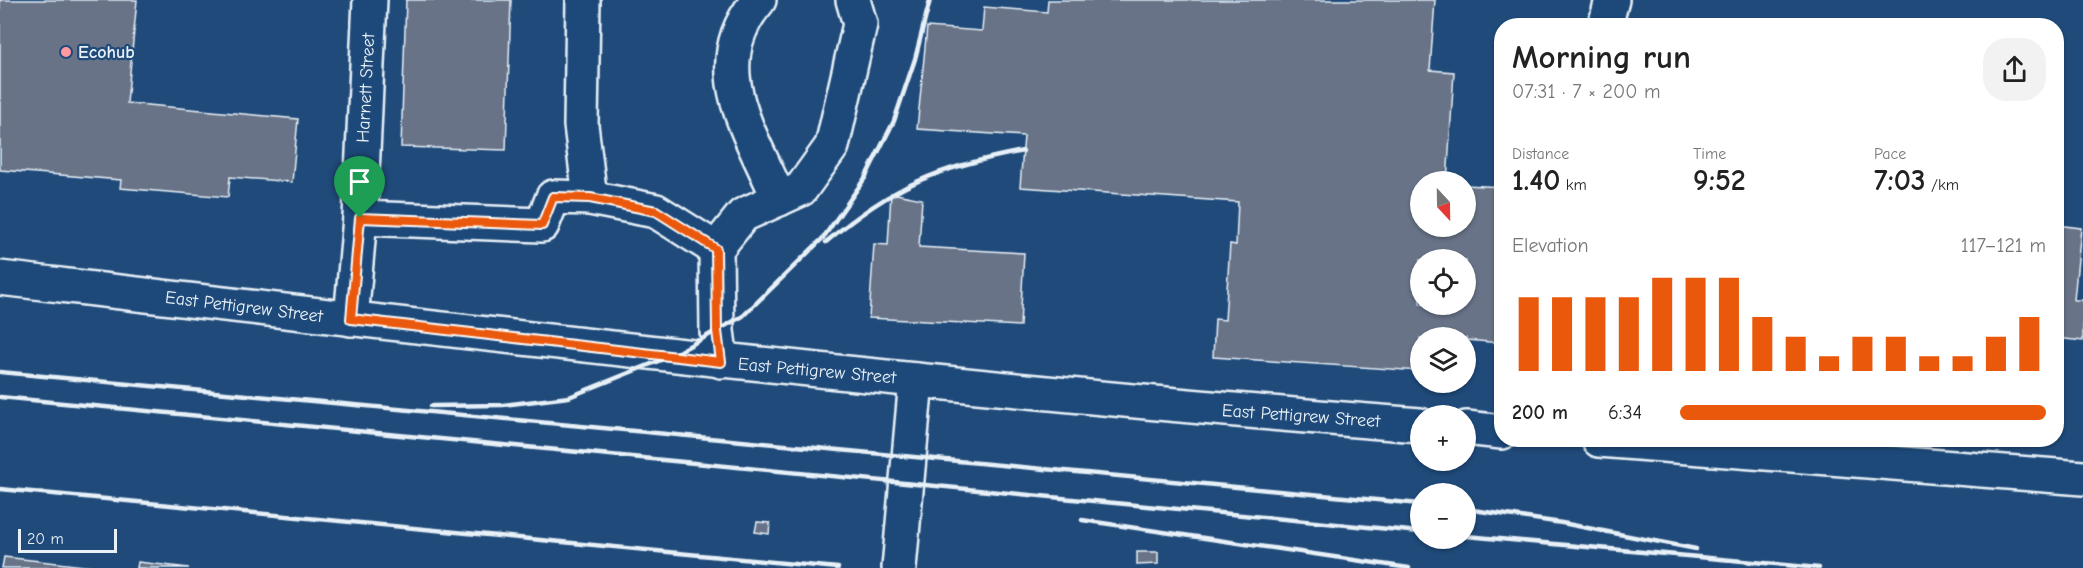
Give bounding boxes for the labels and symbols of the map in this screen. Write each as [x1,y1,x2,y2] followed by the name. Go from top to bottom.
[353,32,379,143] street label: Harnett Street
[78,42,135,63] place label: Ecohub
[59,45,73,59] marker: Ecohub
[334,156,385,218] pin
[1410,171,1476,237] north arrow
[164,287,325,327] street label: East Pettigrew Street
[737,354,898,388] street label: East Pettigrew Street
[1221,400,1382,432] street label: East Pettigrew Street
[18,526,117,554] scale bar

